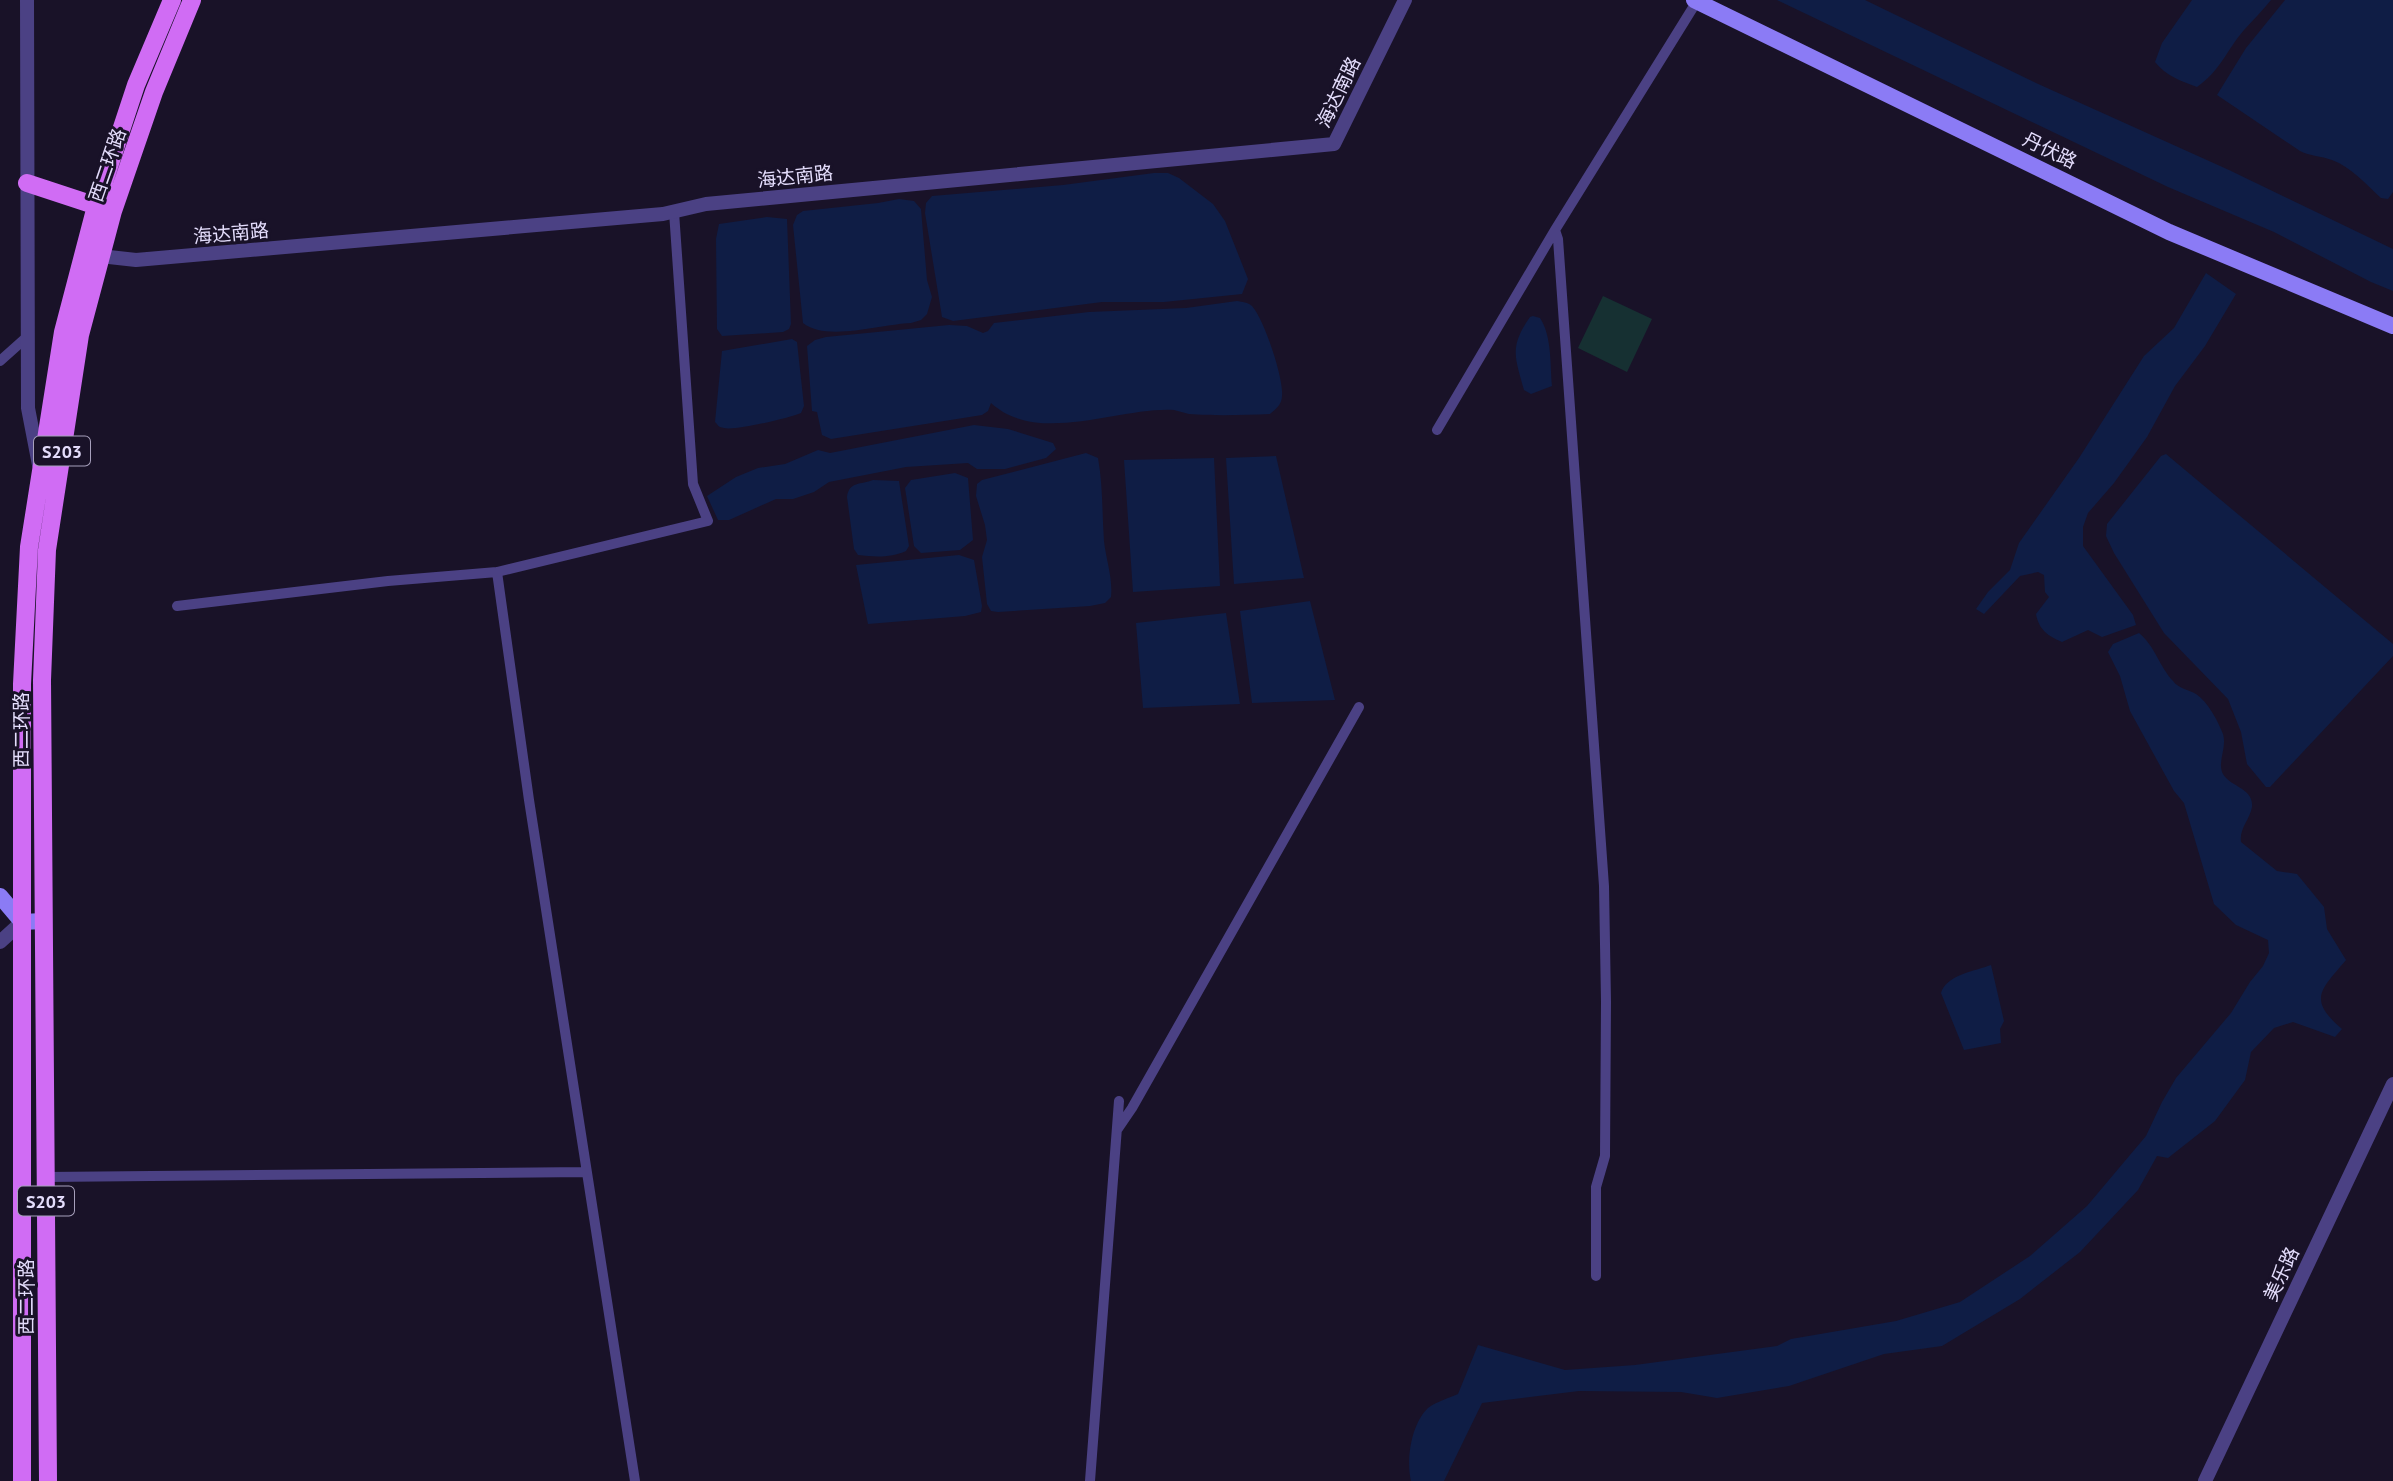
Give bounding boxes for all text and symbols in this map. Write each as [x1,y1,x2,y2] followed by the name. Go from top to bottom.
[1311,53,1365,131] street label: 海达南路
[83,125,131,205] street label: 西二环路
[2019,127,2081,173] street label: 丹伏路
[756,160,834,192] street label: 海达南路
[192,218,270,248] street label: 海达南路
[34,436,90,466] road number: S203
[9,692,33,768] street label: 西二环路
[18,1186,74,1216] road number: S203
[2258,1243,2304,1305] street label: 美乐路
[14,1259,38,1335] street label: 西二环路

